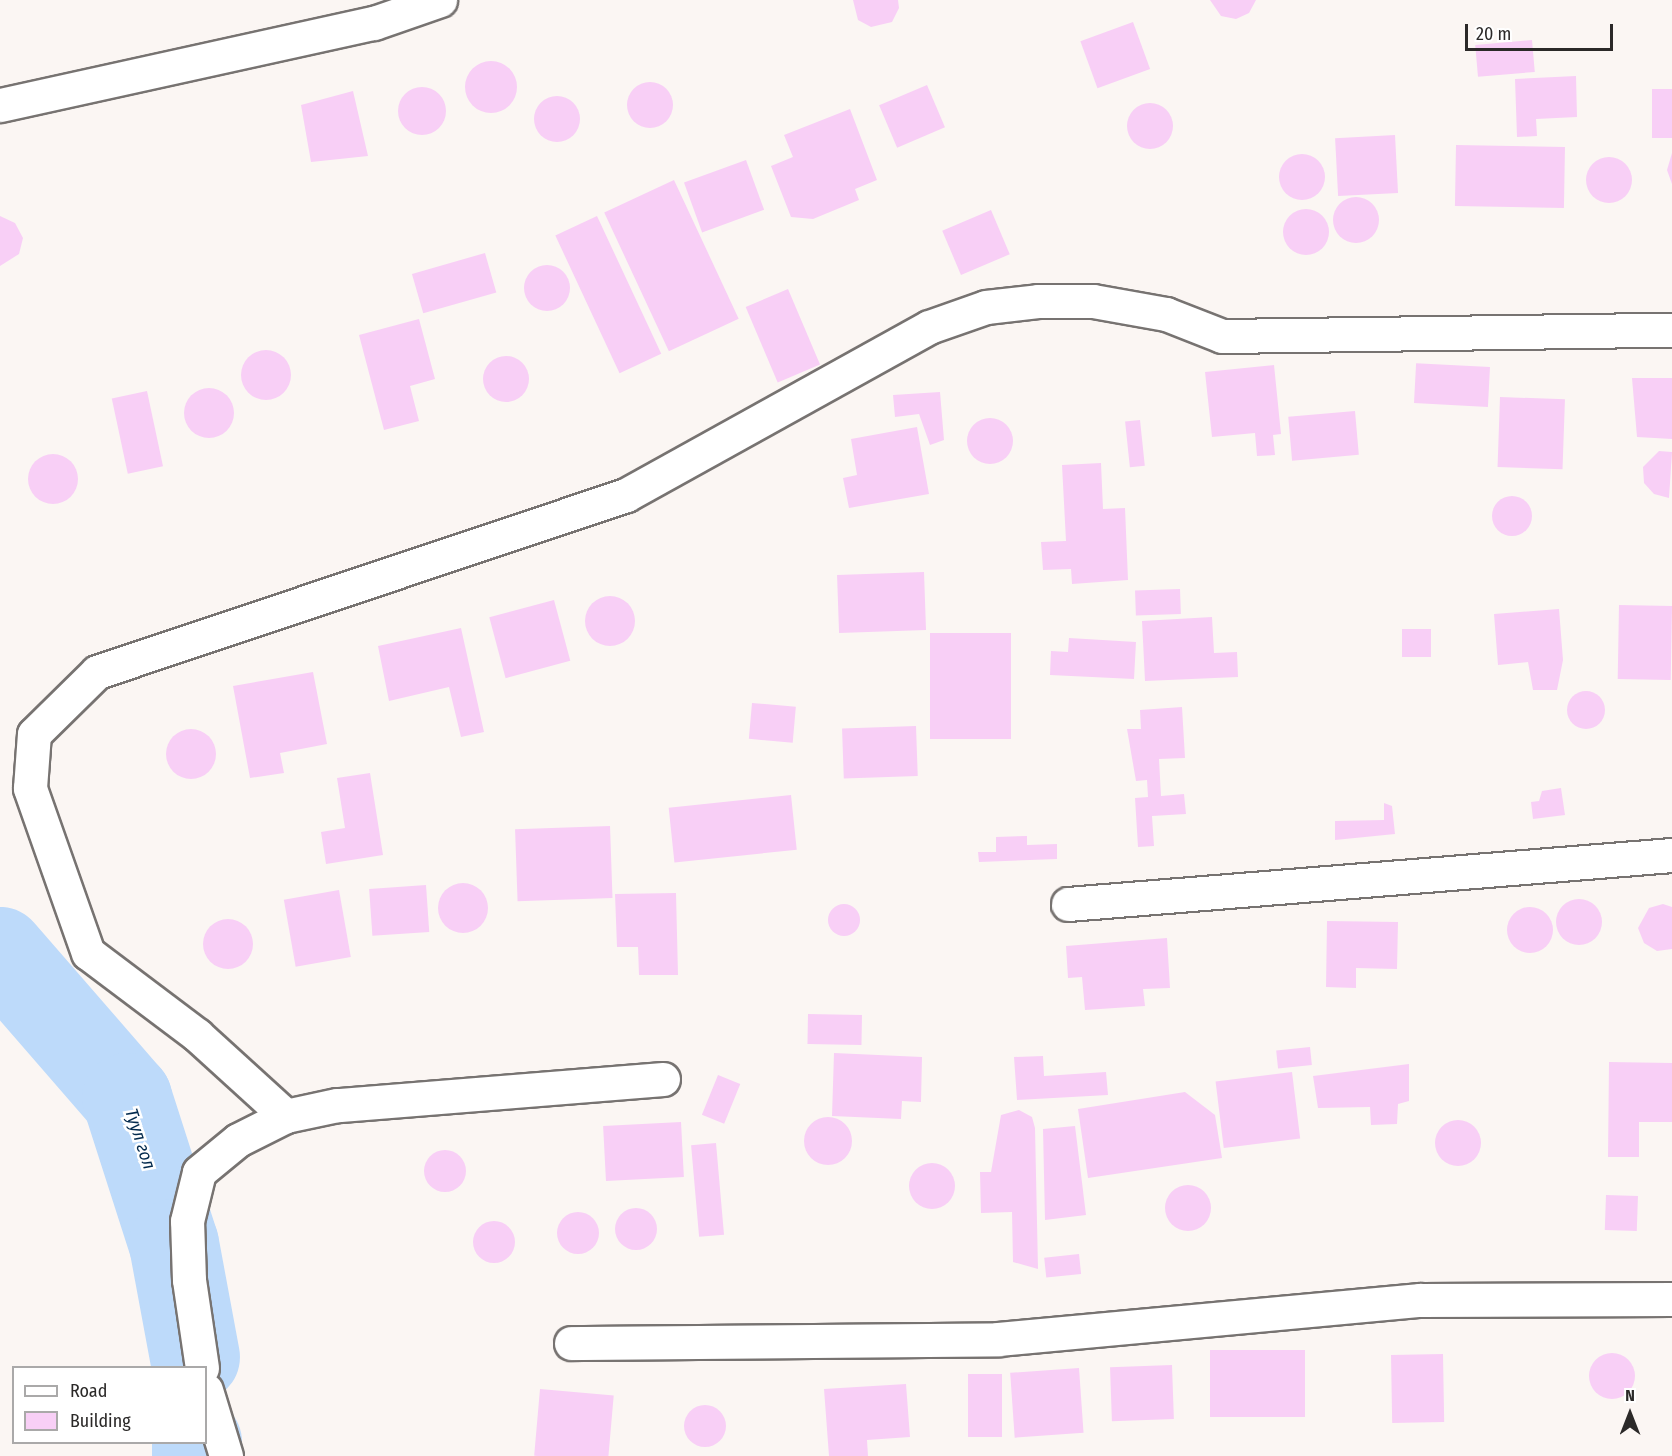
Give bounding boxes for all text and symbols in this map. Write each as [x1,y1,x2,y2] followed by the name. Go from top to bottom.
[1468,12,1616,50] scale bar
[1476,23,1511,45] text: 20 m
[120,1106,160,1172] water label: Туул гол
[12,1366,207,1444] legend
[70,1380,107,1402] text: Road
[1600,1384,1660,1444] north arrow
[1625,1386,1635,1405] text: N
[70,1410,131,1432] text: Building

